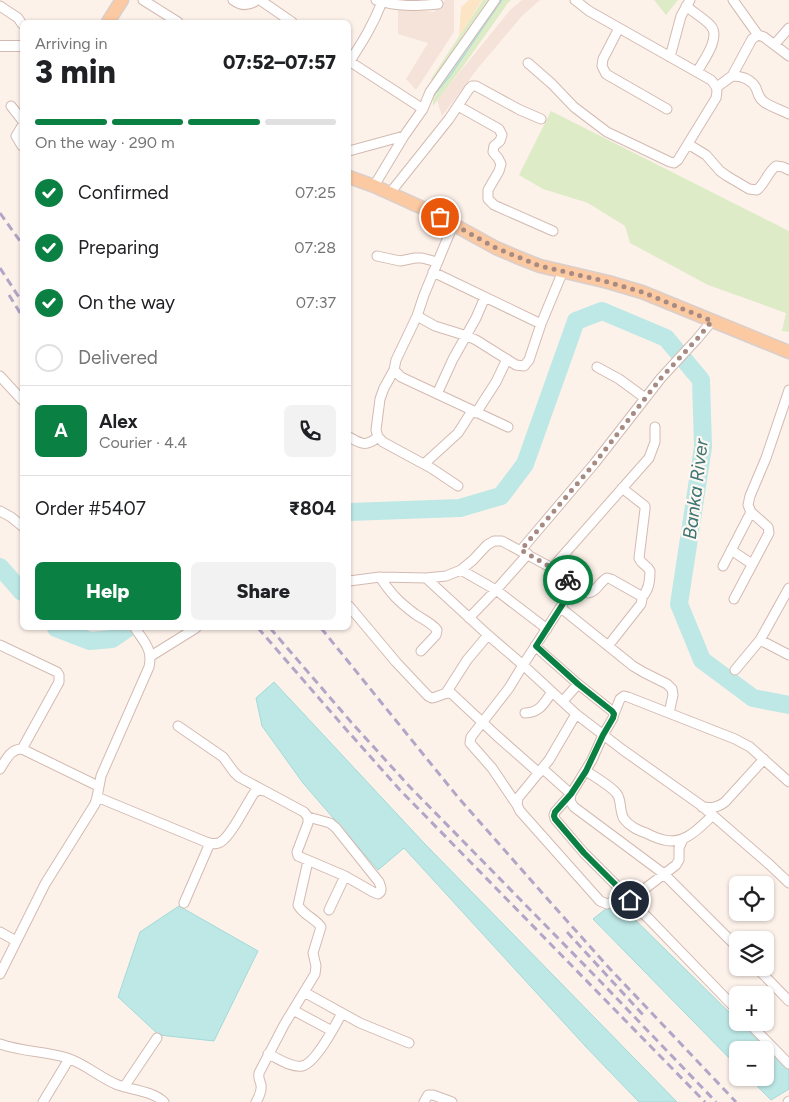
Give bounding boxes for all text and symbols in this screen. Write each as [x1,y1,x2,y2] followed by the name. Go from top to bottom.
[35,34,107,53] text: Arriving in
[223,51,336,74] text: 07:52–07:57
[35,53,116,91] text: 3 min
[35,133,175,152] text: On the way · 290 m
[35,179,63,207] icon: check
[78,181,169,204] text: Confirmed
[295,183,336,202] text: 07:25
[419,196,461,238] pin
[426,203,454,231] icon: bag
[35,234,63,262] icon: check
[78,236,159,259] text: Preparing
[294,238,336,257] text: 07:28
[35,289,63,317] icon: check
[78,291,175,314] text: On the way
[296,293,336,312] text: 07:37
[78,346,158,369] text: Delivered
[284,405,336,457] button: phone
[99,410,138,433] text: Alex
[54,419,68,442] text: A
[99,433,187,452] text: Courier · 4.4
[678,437,713,541] water label: Banka River
[35,497,146,520] text: Order #5407
[289,497,336,520] text: ₹804
[543,555,593,605] courier
[35,562,181,620] button: Help
[191,562,336,620] button: Share
[554,566,582,594] icon: bike
[729,876,774,1086] map controls
[729,876,774,921] button: locate
[609,879,651,921] pin
[616,886,644,914] icon: home
[729,931,774,976] button: layers
[729,986,774,1031] button: +
[729,1041,774,1086] button: −

